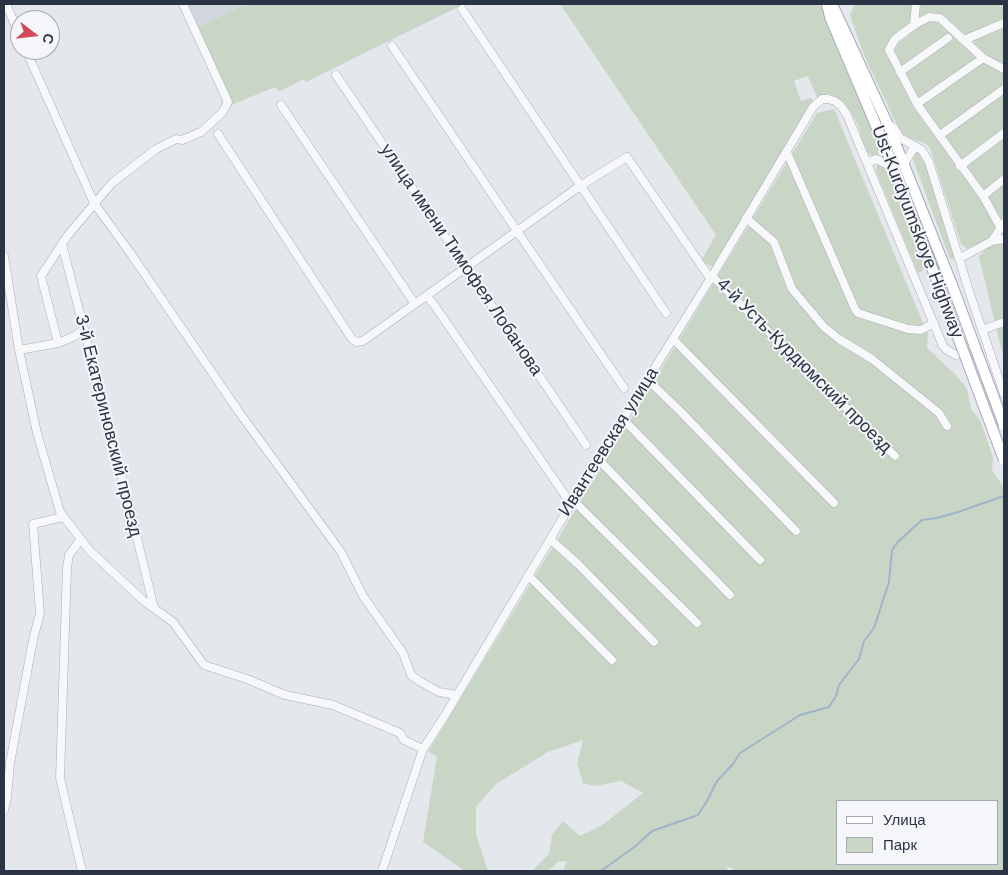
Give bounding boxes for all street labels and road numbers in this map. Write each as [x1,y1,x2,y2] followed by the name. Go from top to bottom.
[866,123,968,341] street label: Ust-Kurdyumskoye Highway
[375,140,547,380] street label: улица имени Тимофея Лобанова
[712,274,896,458] street label: 4-й Усть-Курдюмский проезд
[70,313,146,539] street label: 3-й Екатериновский проезд
[554,364,664,520] street label: Ивантеевская улица

